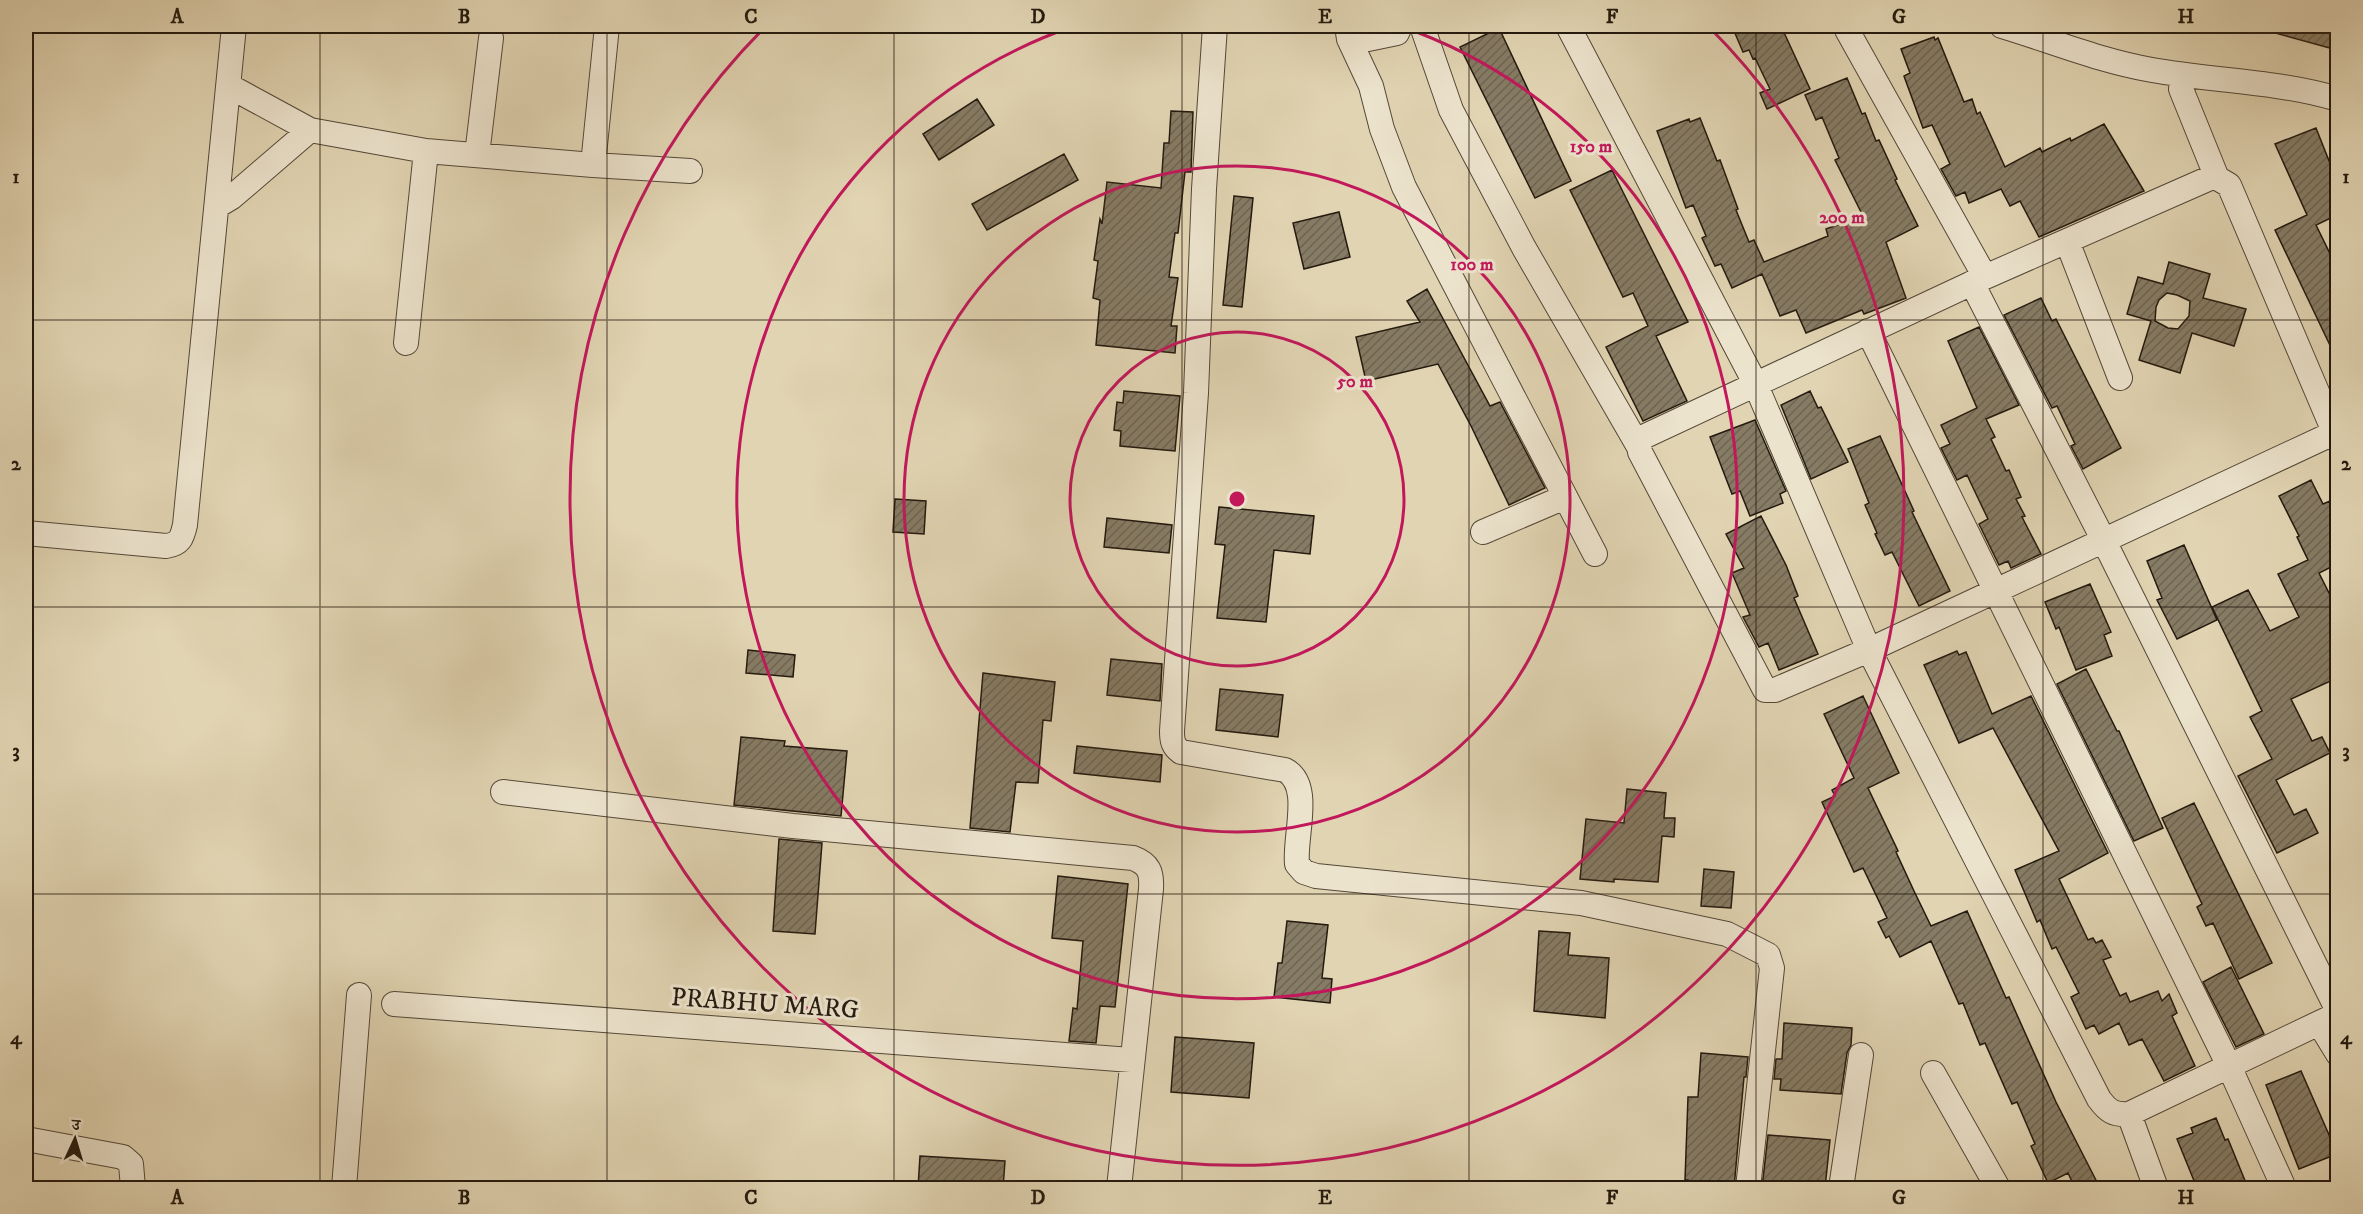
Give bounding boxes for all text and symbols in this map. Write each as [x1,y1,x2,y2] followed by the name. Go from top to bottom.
[170,5,185,30] text: A
[458,5,470,30] text: B
[744,5,758,30] text: C
[1031,5,1046,30] text: D
[1318,5,1332,30] text: E
[1606,5,1619,30] text: F
[1892,5,1906,30] text: G
[2178,5,2195,30] text: H
[1570,136,1613,158] text: 150 m
[12,165,20,190] text: 1
[2342,165,2350,190] text: 1
[1819,207,1865,229] text: 200 m
[1450,254,1494,276] text: 100 m
[1336,371,1373,393] text: 50 m
[11,452,22,477] text: 2
[2341,452,2352,477] text: 2
[1227,489,1247,509] centre of rings
[12,739,20,764] text: 3
[2342,739,2350,764] text: 3
[670,981,860,1027] street label: PRABHU MARG
[10,1026,23,1051] text: 4
[2340,1026,2353,1051] text: 4
[45,1109,105,1169] north arrow
[70,1115,83,1135] text: उ
[170,1186,185,1211] text: A
[458,1186,470,1211] text: B
[744,1186,758,1211] text: C
[1031,1186,1046,1211] text: D
[1318,1186,1332,1211] text: E
[1606,1186,1619,1211] text: F
[1892,1186,1906,1211] text: G
[2178,1186,2195,1211] text: H

